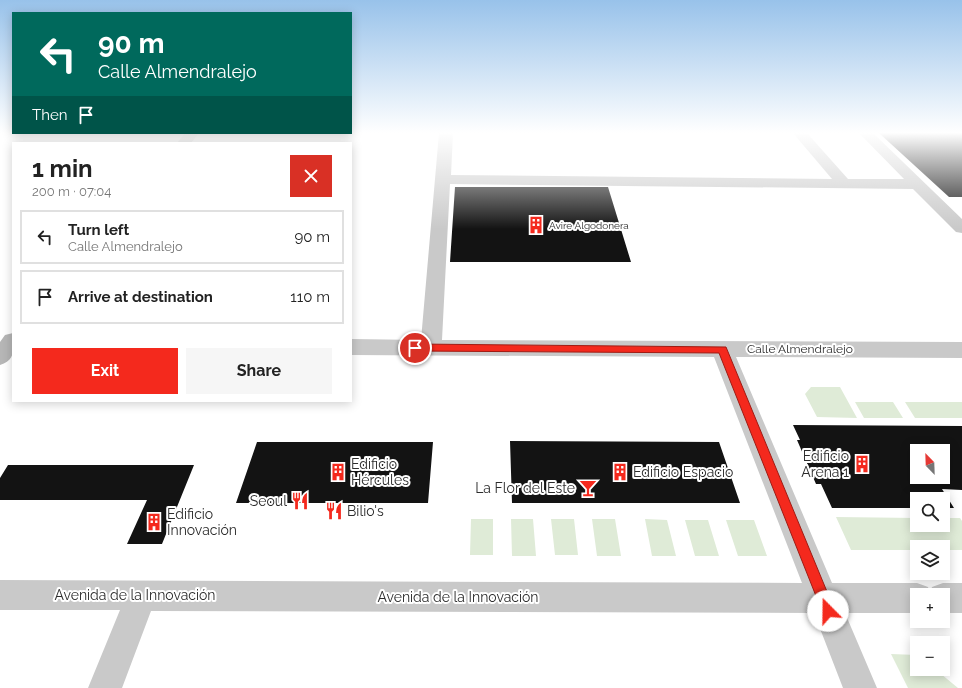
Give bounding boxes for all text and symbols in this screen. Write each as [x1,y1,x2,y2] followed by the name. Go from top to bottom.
[98,27,164,60] text: 90 m
[32,28,84,80] icon: left
[98,61,257,82] text: Calle Almendralejo
[75,104,97,126] icon: arrive
[32,106,67,124] text: Then
[32,154,93,183] text: 1 min
[290,155,332,197] button: close
[32,184,111,199] text: 200 m · 07:04
[526,215,546,235] building icon: Avire Algodonera
[549,220,629,231] place label: Avire Algodonera
[68,221,129,239] text: Turn left
[34,226,56,248] icon: left
[294,228,330,246] text: 90 m
[68,239,183,254] text: Calle Almendralejo
[34,286,56,308] icon: arrive
[68,288,213,306] text: Arrive at destination
[290,288,330,306] text: 110 m
[398,331,432,365] pin
[404,337,426,359] icon: arrive
[747,342,853,356] street label: Calle Almendralejo
[32,348,178,394] button: Exit
[186,348,332,394] button: Share
[910,444,950,484] north arrow
[910,444,950,676] map controls
[801,448,849,480] place label: Edificio Arena 1
[852,454,872,474] building icon: Edificio Arena 1
[351,456,409,488] place label: Edificio Hércules
[328,462,348,482] building icon: Edificio Hércules
[610,462,630,482] building icon: Edificio Espacio
[633,464,733,480] place label: Edificio Espacio
[578,478,598,498] bar icon: La Flor del Este
[475,480,575,496] place label: La Flor del Este
[290,491,310,511] restaurant icon: Seoul
[910,492,950,532] button: search
[250,493,287,509] place label: Seoul
[324,501,344,521] restaurant icon: Bilio's
[347,503,384,519] place label: Bilio's
[167,506,237,538] place label: Edificio Innovación
[144,512,164,532] building icon: Edificio Innovación
[910,540,950,580] button: layers
[54,587,216,603] street label: Avenida de la Innovación
[910,588,950,628] button: +
[377,589,539,605] street label: Avenida de la Innovación
[807,590,849,632] position arrow
[910,636,950,676] button: −

